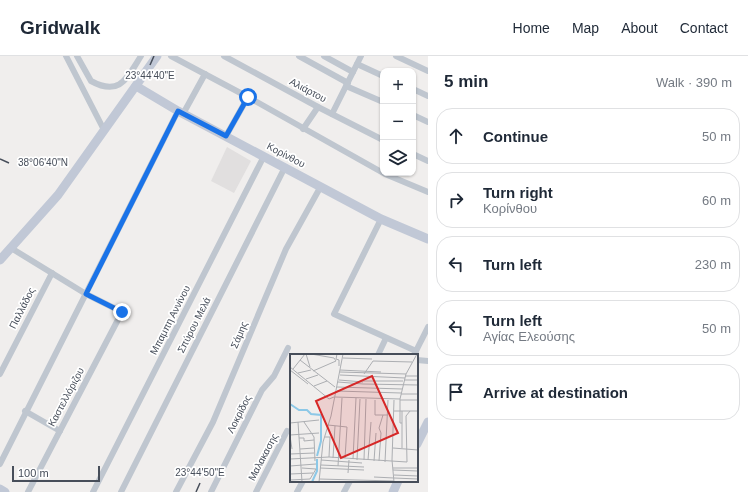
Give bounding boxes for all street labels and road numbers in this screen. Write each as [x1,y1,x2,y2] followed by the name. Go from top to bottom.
[288,76,328,104] street label: Αλιάρτου
[265,140,307,170] street label: Κορίνθου
[148,284,192,356] street label: Μπαμπη Αννίνου
[7,285,37,330] street label: Παλλάδος
[175,295,213,355] street label: Σπύρου Μελά
[228,320,250,350] street label: Σάμης
[46,366,87,429] street label: Καστελλόριζου
[225,393,253,435] street label: Λοκρίδος
[246,431,280,483] street label: Μαλακασης

